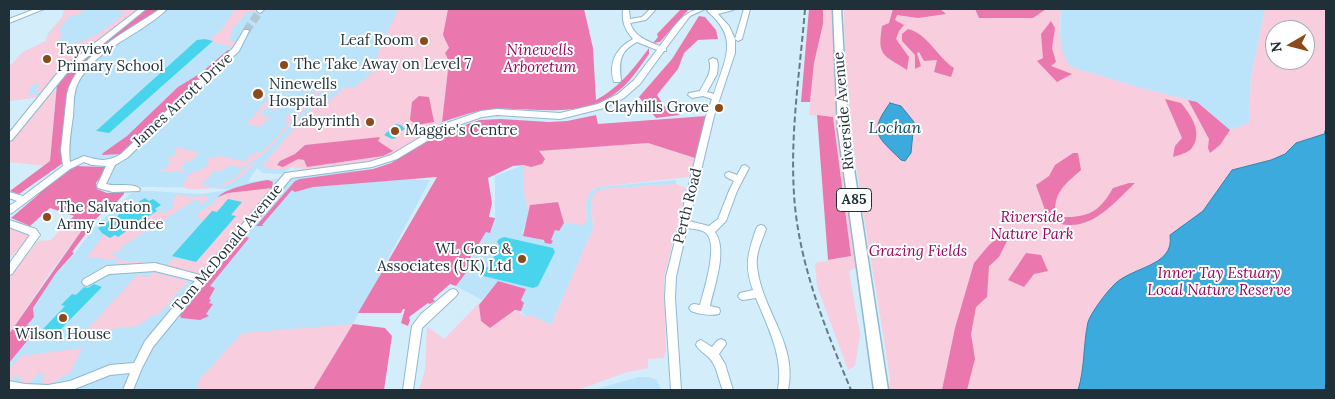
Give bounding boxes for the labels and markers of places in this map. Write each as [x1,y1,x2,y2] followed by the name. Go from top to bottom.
[340,32,414,50] place label: Leaf Room
[418,35,430,47] marker: Leaf Room
[57,41,164,76] place label: Tayview Primary School
[41,53,53,65] marker: Tayview Primary School
[294,56,471,74] place label: The Take Away on Level 7
[278,59,290,71] marker: The Take Away on Level 7
[269,76,337,111] place label: Ninewells Hospital
[251,87,265,101] marker: Ninewells Hospital
[605,99,709,117] place label: Clayhills Grove
[713,102,725,114] marker: Clayhills Grove
[292,113,360,131] place label: Labyrinth
[364,116,376,128] marker: Labyrinth
[405,122,518,140] place label: Maggie's Centre
[389,125,401,137] marker: Maggie's Centre
[57,199,164,234] place label: The Salvation Army - Dundee
[41,211,53,223] marker: The Salvation Army - Dundee
[377,241,512,276] place label: WL Gore & Associates (UK) Ltd
[516,253,528,265] marker: WL Gore & Associates (UK) Ltd
[57,312,69,324] marker: Wilson House
[15,326,111,344] place label: Wilson House

